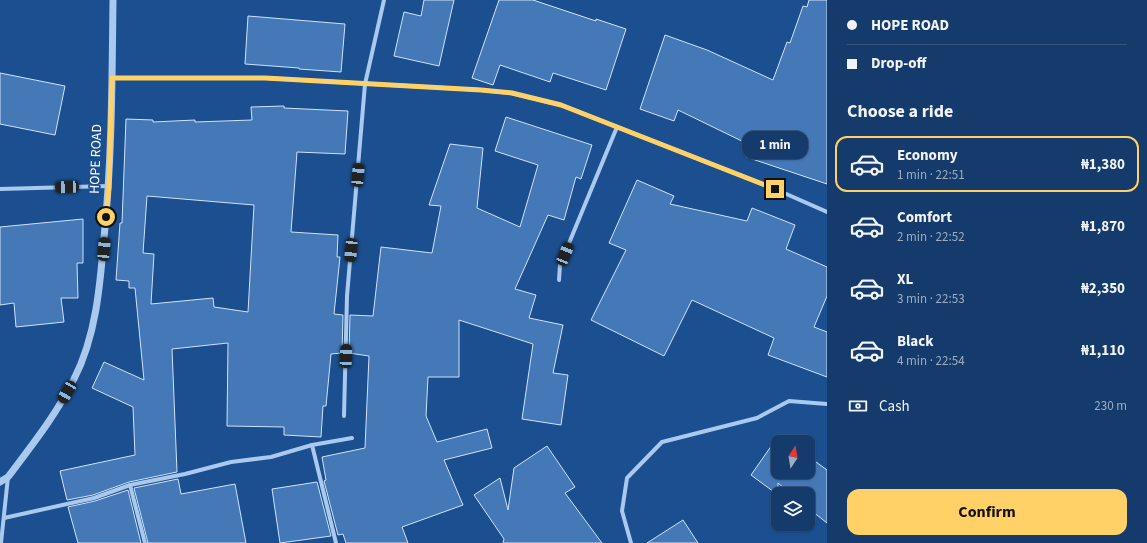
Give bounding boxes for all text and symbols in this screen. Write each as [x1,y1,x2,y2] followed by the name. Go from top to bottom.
[871,15,949,36] text: HOPE ROAD
[871,53,926,74] text: Drop-off
[847,99,953,124] text: Choose a ride
[85,124,107,194] street label: HOPE ROAD
[742,131,808,159] callout: 1 min
[759,136,791,154] text: 1 min
[897,145,958,166] text: Economy
[849,146,885,182] icon: car
[1081,154,1125,175] text: ₦1,380
[351,163,365,187] car
[897,166,965,184] text: 1 min · 22:51
[766,180,784,198] route end
[55,181,79,193] car
[897,207,952,228] text: Comfort
[97,208,115,226] route start
[849,208,885,244] icon: car
[1081,216,1125,237] text: ₦1,870
[897,228,965,246] text: 2 min · 22:52
[97,237,111,261] car
[344,238,358,262] car
[555,241,575,267] car
[897,269,913,290] text: XL
[849,270,885,306] icon: car
[1081,278,1125,299] text: ₦2,350
[897,290,965,308] text: 3 min · 22:53
[897,331,934,352] text: Black
[849,332,885,368] icon: car
[1081,340,1125,361] text: ₦1,110
[340,344,352,368] car
[897,352,965,370] text: 4 min · 22:54
[56,379,78,405] car
[847,395,869,417] icon: cash
[879,396,910,417] text: Cash
[1094,397,1127,415] text: 230 m
[771,435,815,479] north arrow
[771,435,815,531] map controls
[771,487,815,531] button: layers
[847,489,1127,535] button: Confirm

